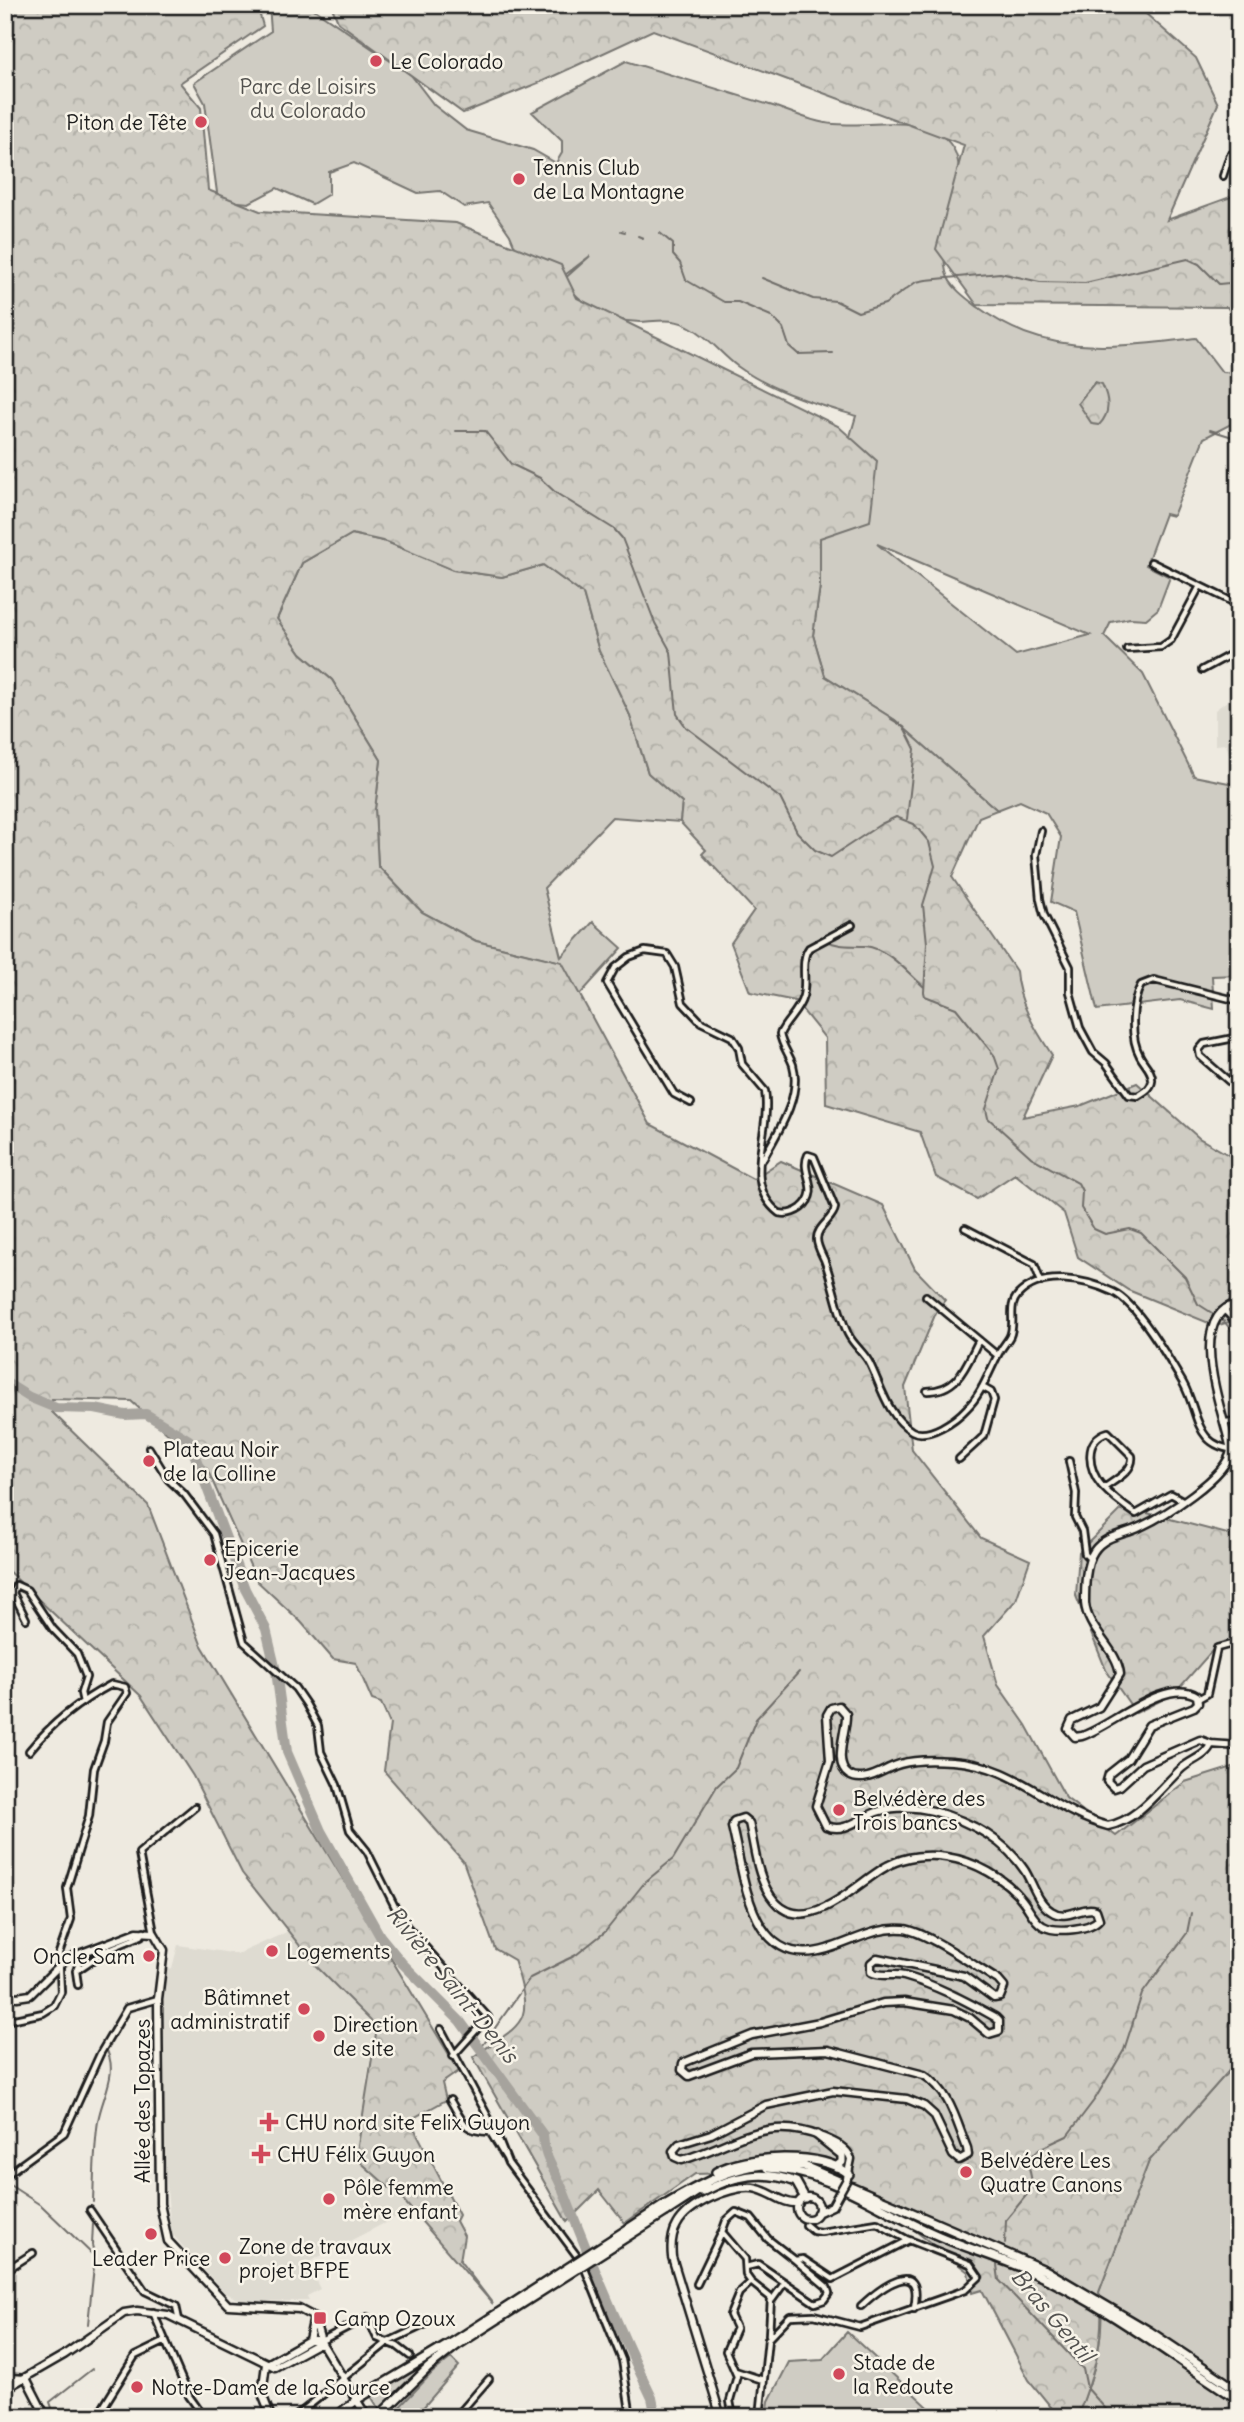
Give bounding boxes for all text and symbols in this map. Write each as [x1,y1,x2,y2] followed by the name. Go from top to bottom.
[390,48,503,75] place label: Le Colorado
[368,53,384,69] marker: Le Colorado
[240,73,376,124] park label: Parc de Loisirs du Colorado
[66,109,187,136] place label: Piton de Tête
[193,114,209,130] marker: Piton de Tête
[533,154,685,205] place label: Tennis Club de La Montagne
[511,171,527,187] marker: Tennis Club de La Montagne
[163,1436,279,1487] place label: Plateau Noir de la Colline
[141,1453,157,1469] marker: Plateau Noir de la Colline
[224,1535,356,1586] place label: Epicerie Jean-Jacques
[202,1552,218,1568] marker: Epicerie Jean-Jacques
[853,1785,985,1836] place label: Belvédère des Trois bancs
[831,1802,847,1818] marker: Belvédère des Trois bancs
[381,1899,526,2070] water label: Rivière Saint-Denis
[286,1938,390,1965] place label: Logements
[33,1943,135,1970] place label: Oncle Sam
[264,1943,280,1959] marker: Logements
[141,1948,157,1964] marker: Oncle Sam
[170,1984,291,2035] place label: Bâtimnet administratif
[296,2001,312,2017] marker: Bâtimnet administratif
[333,2011,418,2062] place label: Direction de site
[129,2019,156,2183] street label: Allée des Topazes
[311,2028,327,2044] marker: Direction de site
[285,2109,530,2136] place label: CHU nord site Felix Guyon
[259,2112,279,2132] marker: CHU nord site Felix Guyon
[277,2141,435,2168] place label: CHU Félix Guyon
[251,2144,271,2164] marker: CHU Félix Guyon
[980,2147,1123,2198] place label: Belvédère Les Quatre Canons
[958,2164,974,2180] marker: Belvédère Les Quatre Canons
[343,2174,458,2225] place label: Pôle femme mère enfant
[321,2191,337,2207] marker: Pôle femme mère enfant
[143,2226,159,2242] marker: Leader Price
[239,2233,391,2284] place label: Zone de travaux projet BFPE
[92,2245,210,2272] place label: Leader Price
[217,2250,233,2266] marker: Zone de travaux projet BFPE
[1005,2262,1102,2370] water label: Bras Gentil
[334,2305,456,2332] place label: Camp Ozoux
[312,2310,328,2326] marker: Camp Ozoux
[853,2349,954,2400] place label: Stade de la Redoute
[831,2366,847,2382] marker: Stade de la Redoute
[151,2374,390,2401] place label: Notre-Dame de la Source
[129,2379,145,2395] marker: Notre-Dame de la Source

